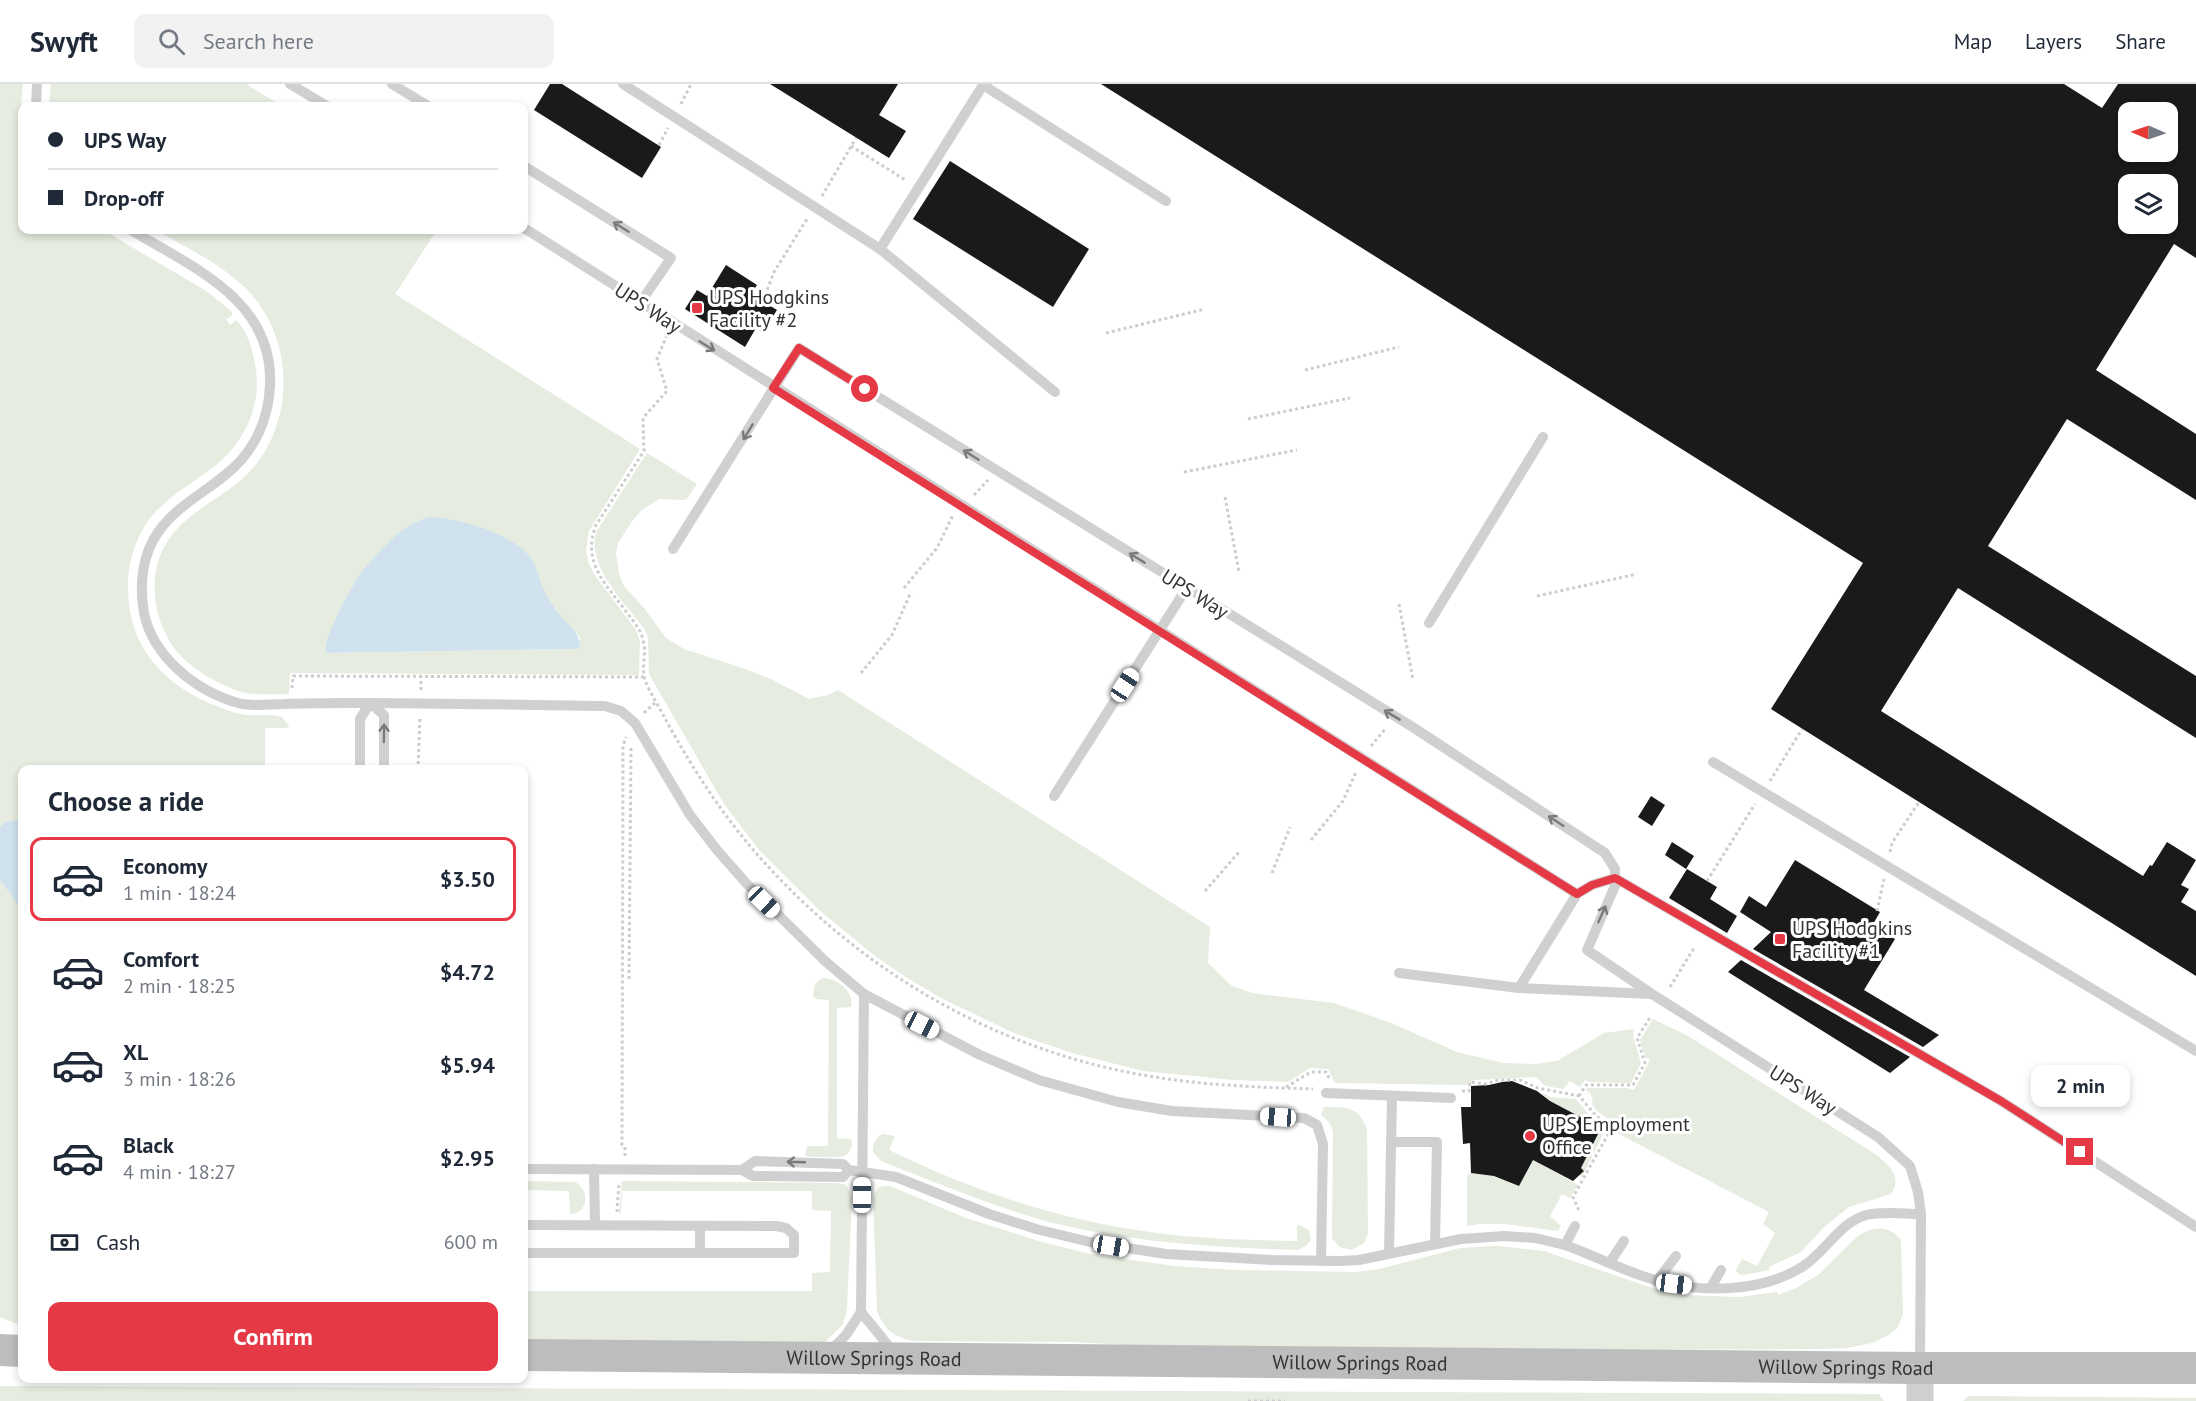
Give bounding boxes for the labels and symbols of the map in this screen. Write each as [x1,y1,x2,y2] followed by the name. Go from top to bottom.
[2118,102,2178,162] north arrow
[613,220,630,232] one-way arrow
[610,277,687,340] street label: UPS Way
[709,284,829,333] place label: UPS Hodgkins Facility #2
[690,301,704,315] marker: UPS Hodgkins Facility #2
[698,340,715,352] one-way arrow
[851,375,878,402] route start
[741,423,754,440] one-way arrow
[963,449,980,461] one-way arrow
[1129,552,1146,564] one-way arrow
[1156,563,1234,625] street label: UPS Way
[1108,665,1142,705] car
[1384,709,1401,721] one-way arrow
[378,724,390,744] one-way arrow
[1548,815,1565,827] one-way arrow
[745,883,783,921] car
[1597,906,1609,924] one-way arrow
[1792,915,1912,964] place label: UPS Hodgkins Facility #1
[1773,932,1787,946] marker: UPS Hodgkins Facility #1
[902,1009,942,1041] car
[1764,1059,1842,1121] street label: UPS Way
[2030,1065,2130,1107] callout: 2 min
[1259,1107,1297,1127] car
[1542,1111,1690,1160] place label: UPS Employment Office
[1523,1129,1537,1143] marker: UPS Employment Office
[2066,1138,2093,1165] route end
[786,1157,806,1168] one-way arrow
[853,1177,871,1213] car
[1092,1234,1130,1258] car
[1655,1273,1693,1295] car
[786,1344,962,1372] street label: Willow Springs Road
[1272,1349,1448,1377] street label: Willow Springs Road
[1758,1353,1934,1381] street label: Willow Springs Road

